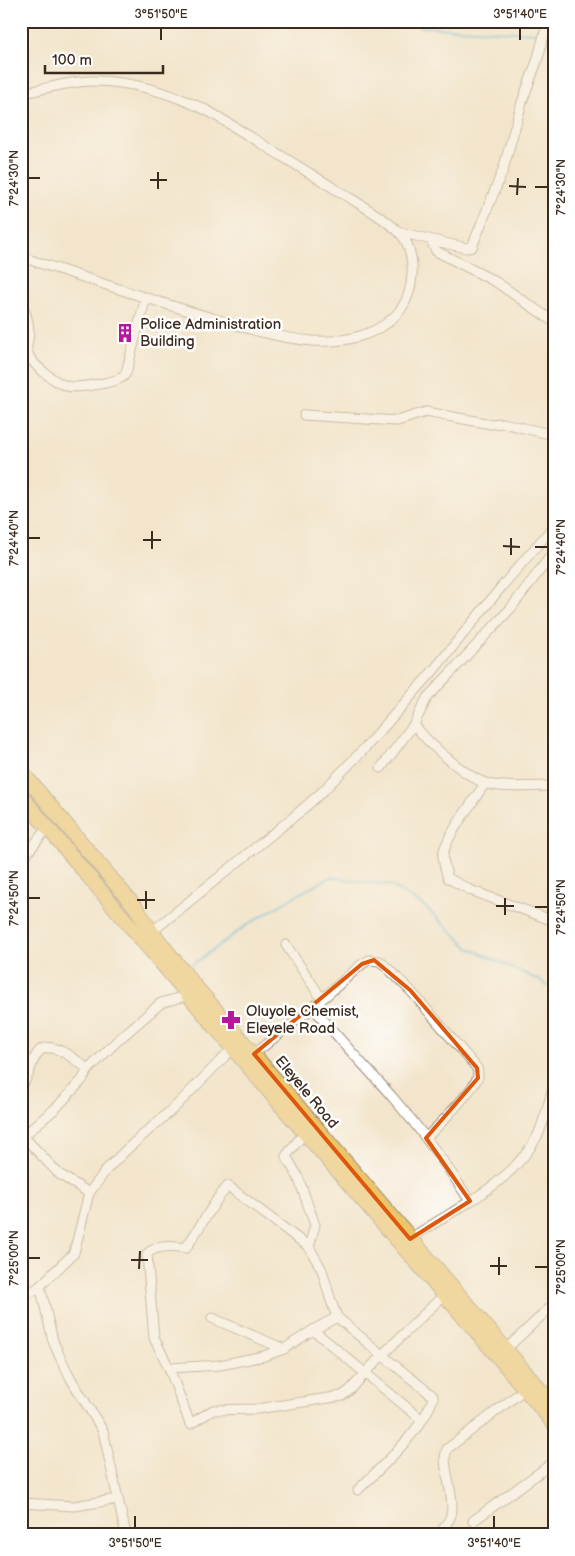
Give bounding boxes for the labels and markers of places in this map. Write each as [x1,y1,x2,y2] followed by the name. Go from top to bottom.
[140,315,281,351] place label: Police Administration Building
[114,322,136,344] building icon: Police Administration Building
[246,1002,359,1038] place label: Oluyole Chemist, Eleyele Road
[220,1009,242,1031] pharmacy icon: Oluyole Chemist, Eleyele Road

